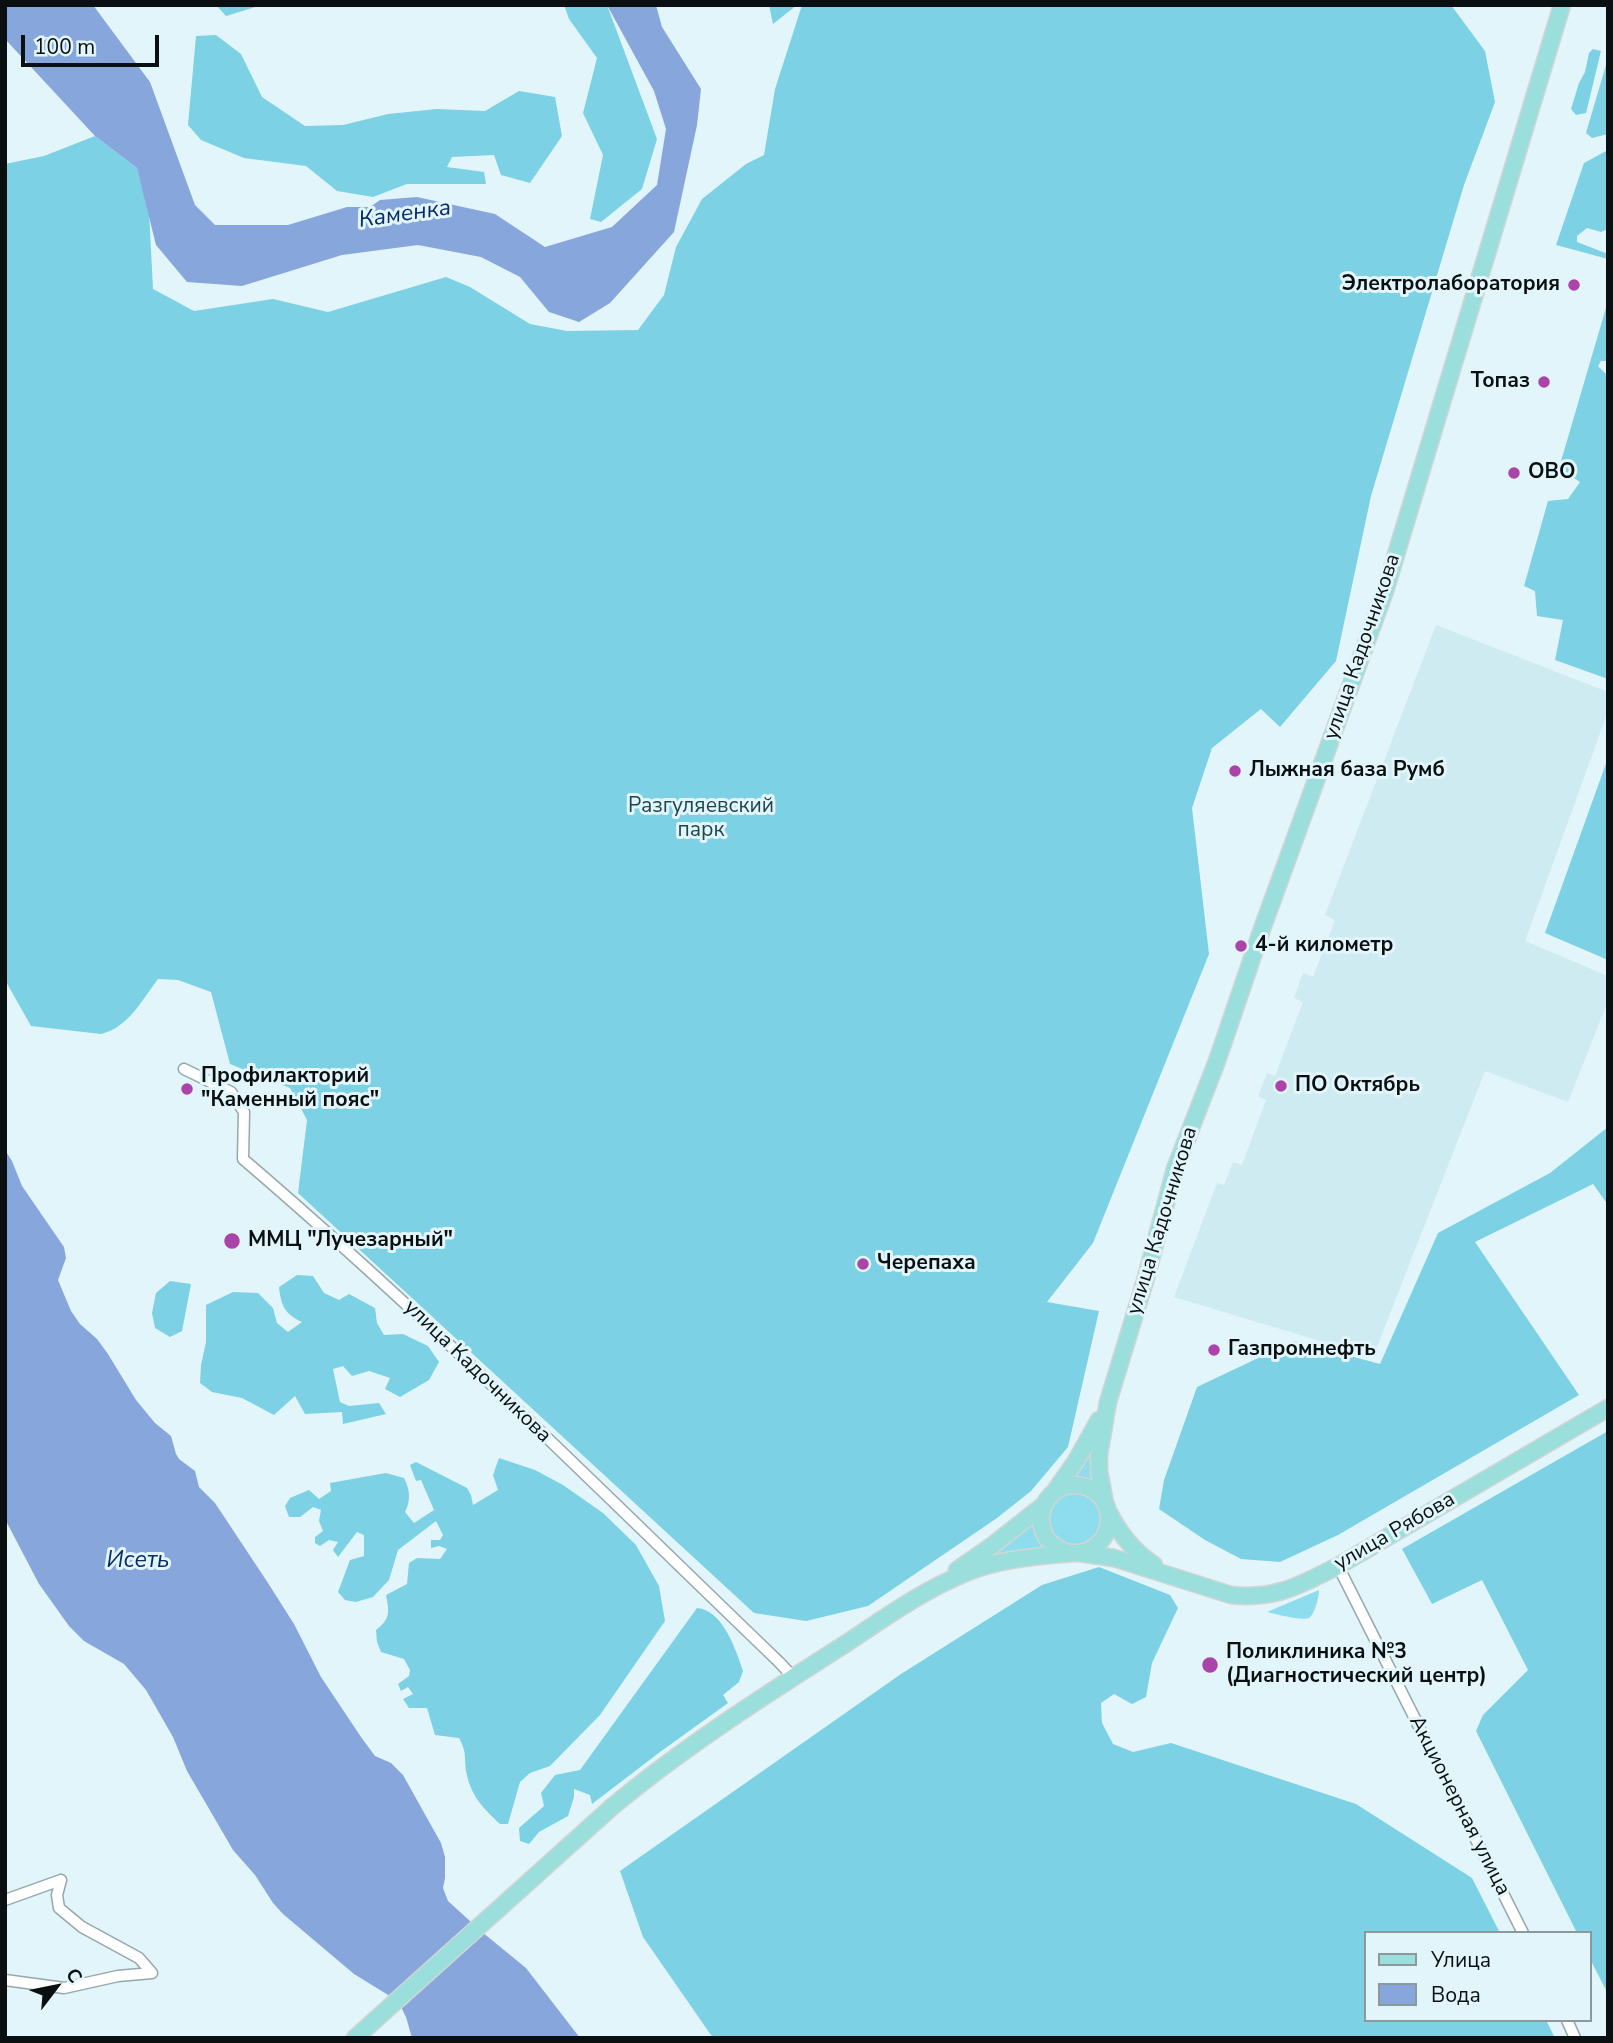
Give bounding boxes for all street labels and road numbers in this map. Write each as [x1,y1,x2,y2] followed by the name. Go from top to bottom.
[1319,551,1407,743] street label: улица Кадочникова
[1122,1124,1204,1318] street label: улица Кадочникова
[398,1295,556,1449] street label: улица Кадочникова
[1330,1487,1460,1577] street label: улица Рябова
[1403,1712,1515,1900] street label: Акционерная улица

